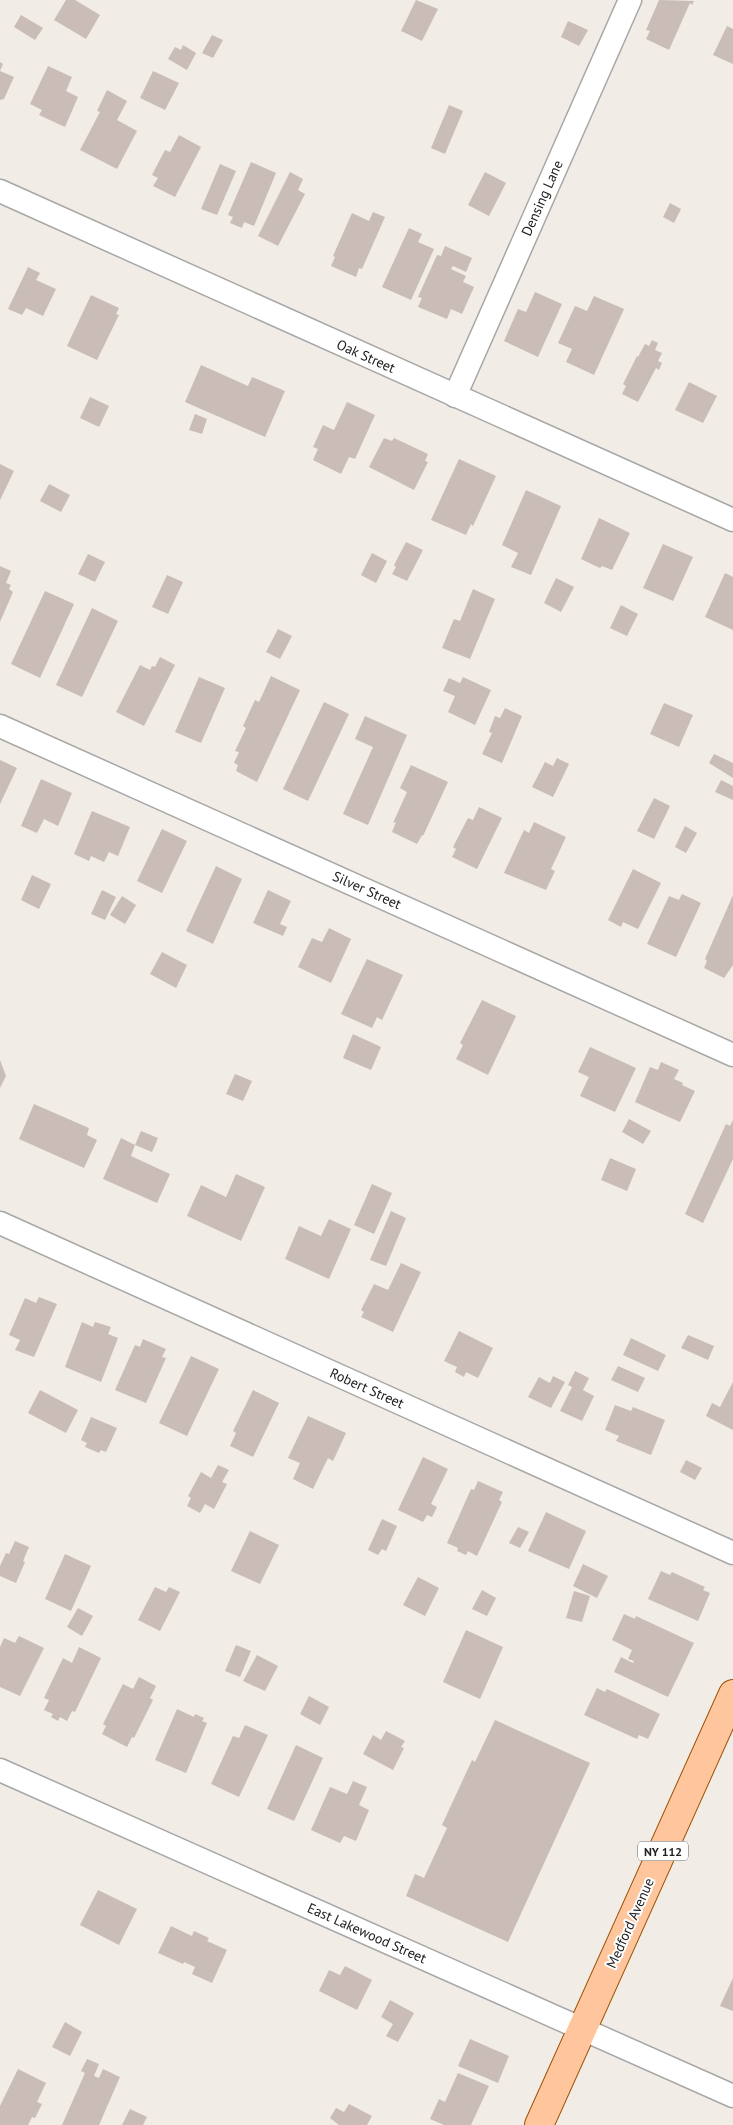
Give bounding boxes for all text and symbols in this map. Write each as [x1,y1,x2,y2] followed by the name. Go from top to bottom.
[517,157,567,239] street label: Densing Lane
[334,335,398,377] street label: Oak Street
[330,867,404,913] street label: Silver Street
[327,1364,407,1412] street label: Robert Street
[638,1842,688,1860] road number: NY 112
[602,1875,658,1971] street label: Medford Avenue
[305,1899,430,1967] street label: East Lakewood Street

